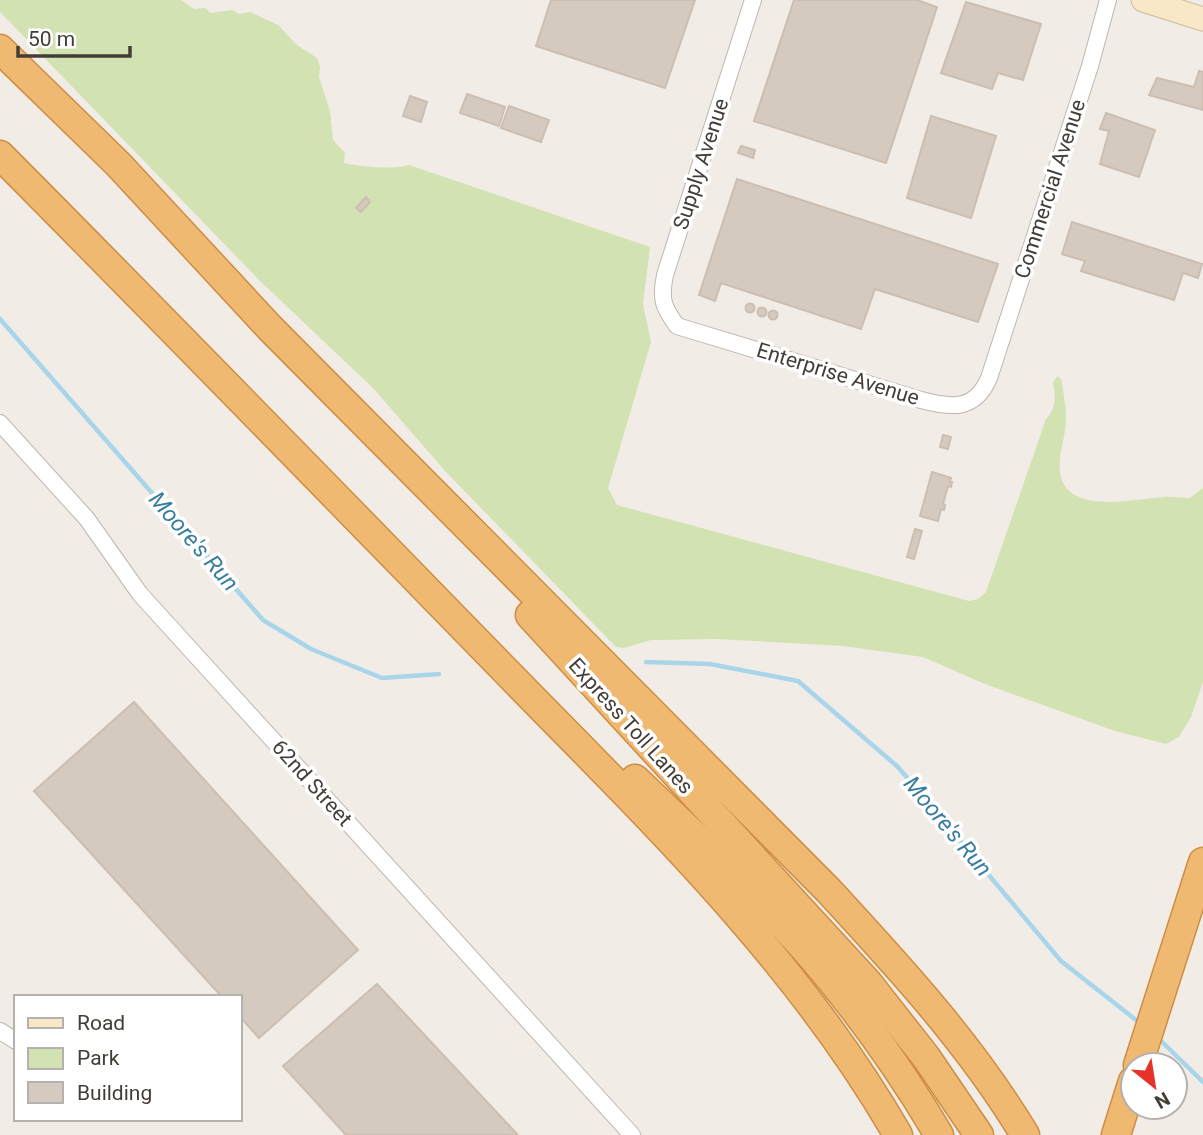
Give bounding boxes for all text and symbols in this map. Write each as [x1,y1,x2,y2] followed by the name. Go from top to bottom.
[18,14,130,58] scale bar
[28,27,75,51] text: 50 m
[668,95,734,233] street label: Supply Avenue
[1010,96,1090,282] street label: Commercial Avenue
[754,338,922,410] street label: Enterprise Avenue
[143,486,244,596] water label: Moore's Run
[564,653,698,799] street label: Express Toll Lanes
[267,735,357,831] street label: 62nd Street
[898,771,997,882] water label: Moore's Run
[14,995,242,1121] legend
[77,1011,125,1035] text: Road
[77,1046,120,1070] text: Park
[1119,1051,1189,1121] north arrow
[77,1081,152,1105] text: Building
[1151,1087,1174,1114] text: N

